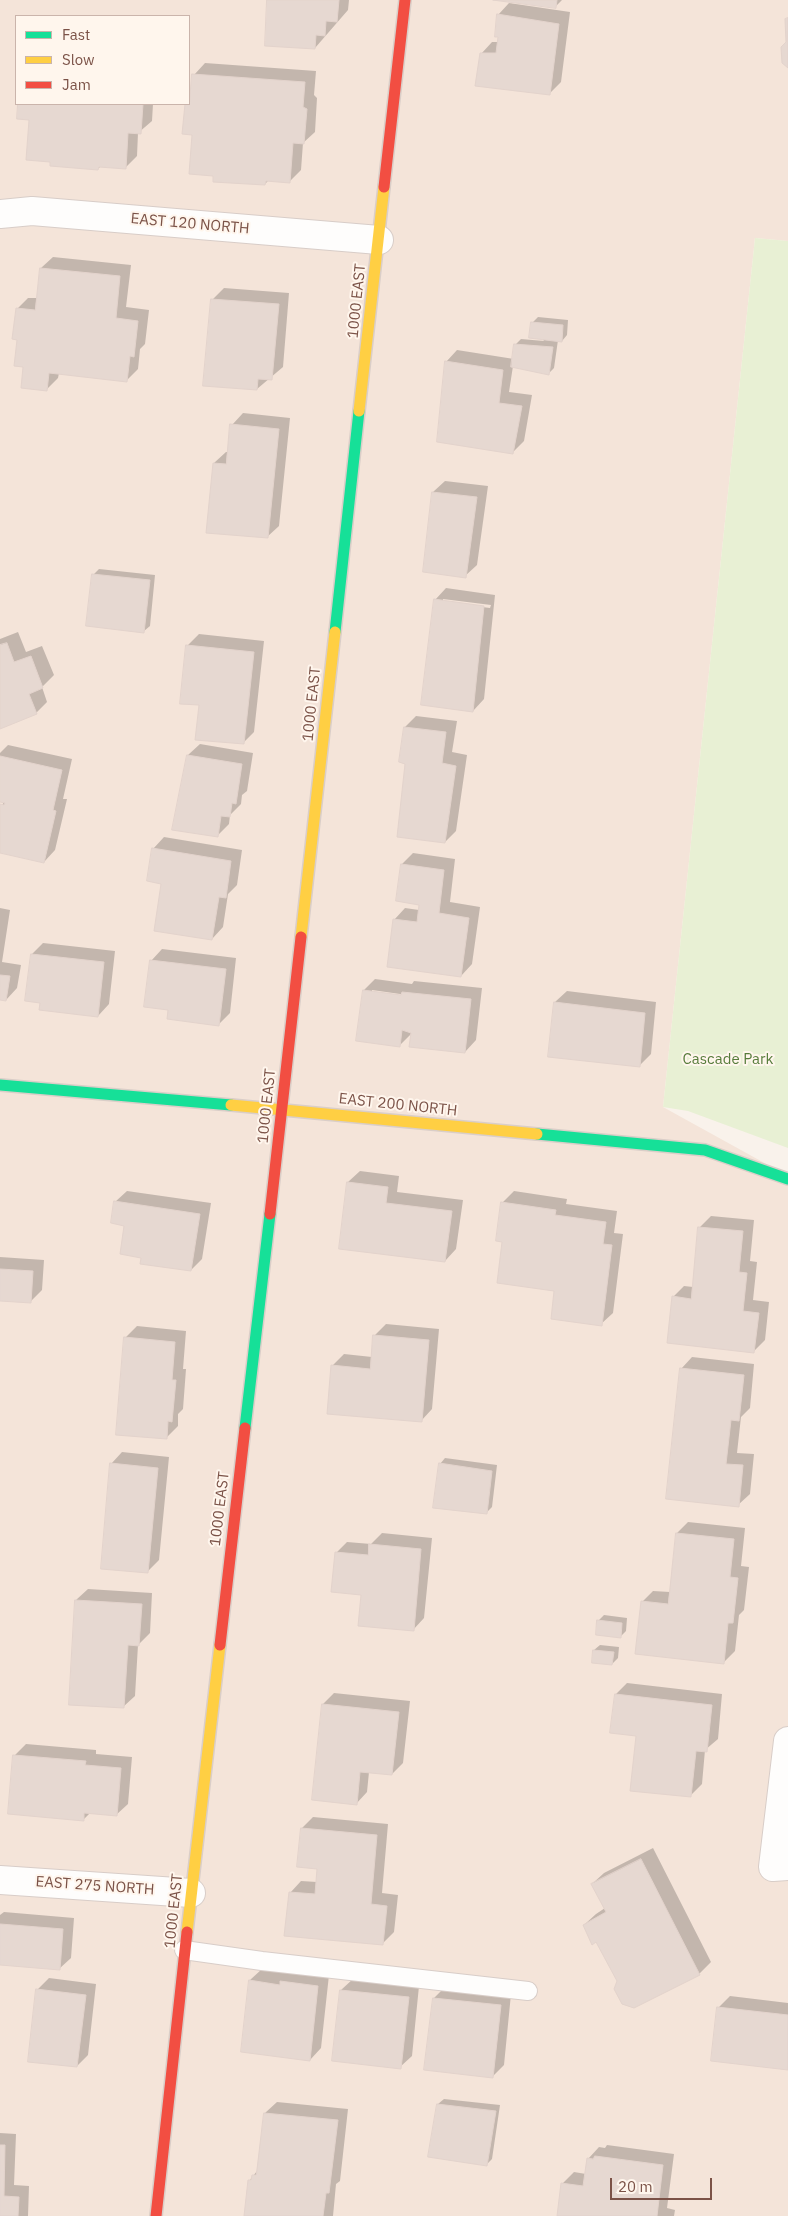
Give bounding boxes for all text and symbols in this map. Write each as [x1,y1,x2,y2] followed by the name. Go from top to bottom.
[15,15,190,105] legend
[62,25,90,44] text: Fast
[62,50,95,69] text: Slow
[62,75,91,94] text: Jam
[130,210,250,238] street label: EAST 120 NORTH
[344,263,370,339] street label: 1000 EAST
[299,666,325,742] street label: 1000 EAST
[682,1051,774,1069] park label: Cascade Park
[254,1068,280,1144] street label: 1000 EAST
[338,1090,458,1120] street label: EAST 200 NORTH
[206,1471,234,1547] street label: 1000 EAST
[35,1873,155,1899] street label: EAST 275 NORTH
[161,1873,187,1949] street label: 1000 EAST
[613,2168,716,2200] scale bar
[618,2177,653,2196] text: 20 m

